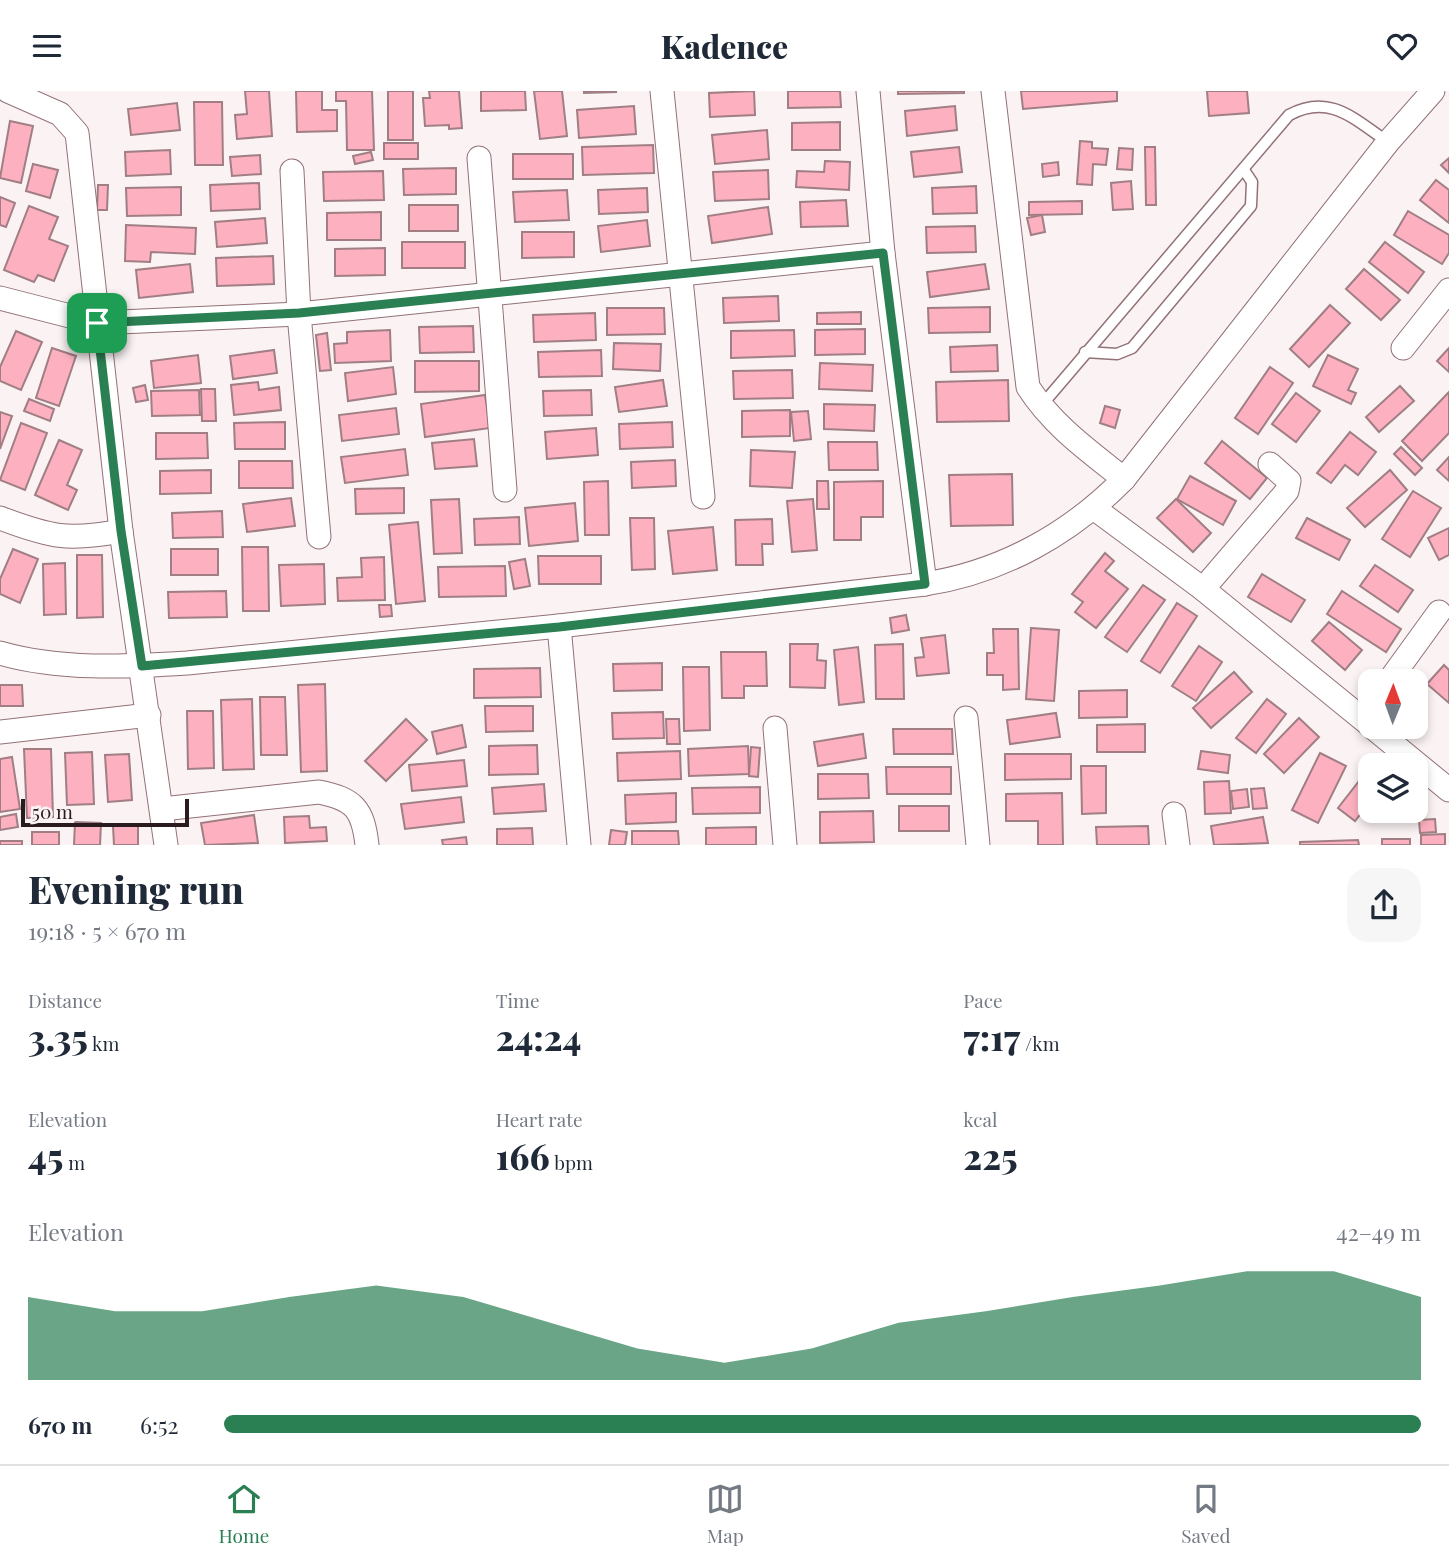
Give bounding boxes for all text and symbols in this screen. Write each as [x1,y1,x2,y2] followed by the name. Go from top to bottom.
[661,24,788,67] text: Kadence
[28,27,66,65] icon: menu
[1383,27,1421,65] icon: heart
[67,293,127,353] pin
[78,304,116,342] icon: arrive
[1358,669,1428,739] north arrow
[1358,669,1428,823] map controls
[1358,753,1428,823] button: layers
[21,795,189,827] scale bar
[32,798,73,824] text: 50 m
[28,863,244,914] text: Evening run
[1347,868,1421,942] button: share
[28,915,186,946] text: 19:18 · 5 × 670 m
[28,987,102,1013] text: Distance
[496,987,540,1013] text: Time
[963,987,1003,1013] text: Pace
[28,1013,88,1060] text: 3.35
[496,1013,581,1060] text: 24:24
[963,1013,1020,1060] text: 7:17
[88,1030,119,1056] text: km
[1020,1030,1060,1056] text: /km
[28,1106,107,1132] text: Elevation
[496,1106,583,1132] text: Heart rate
[963,1106,997,1132] text: kcal
[28,1132,63,1179] text: 45
[496,1132,550,1179] text: 166
[963,1132,1018,1179] text: 225
[63,1149,85,1175] text: m
[550,1149,593,1175] text: bpm
[28,1216,124,1247] text: Elevation
[1336,1216,1421,1247] text: 42–49 m
[28,1409,92,1440] text: 670 m
[140,1409,179,1440] text: 6:52
[218,1480,269,1548] tab: Home
[706,1480,744,1548] tab: Map
[1181,1480,1231,1548] tab: Saved

